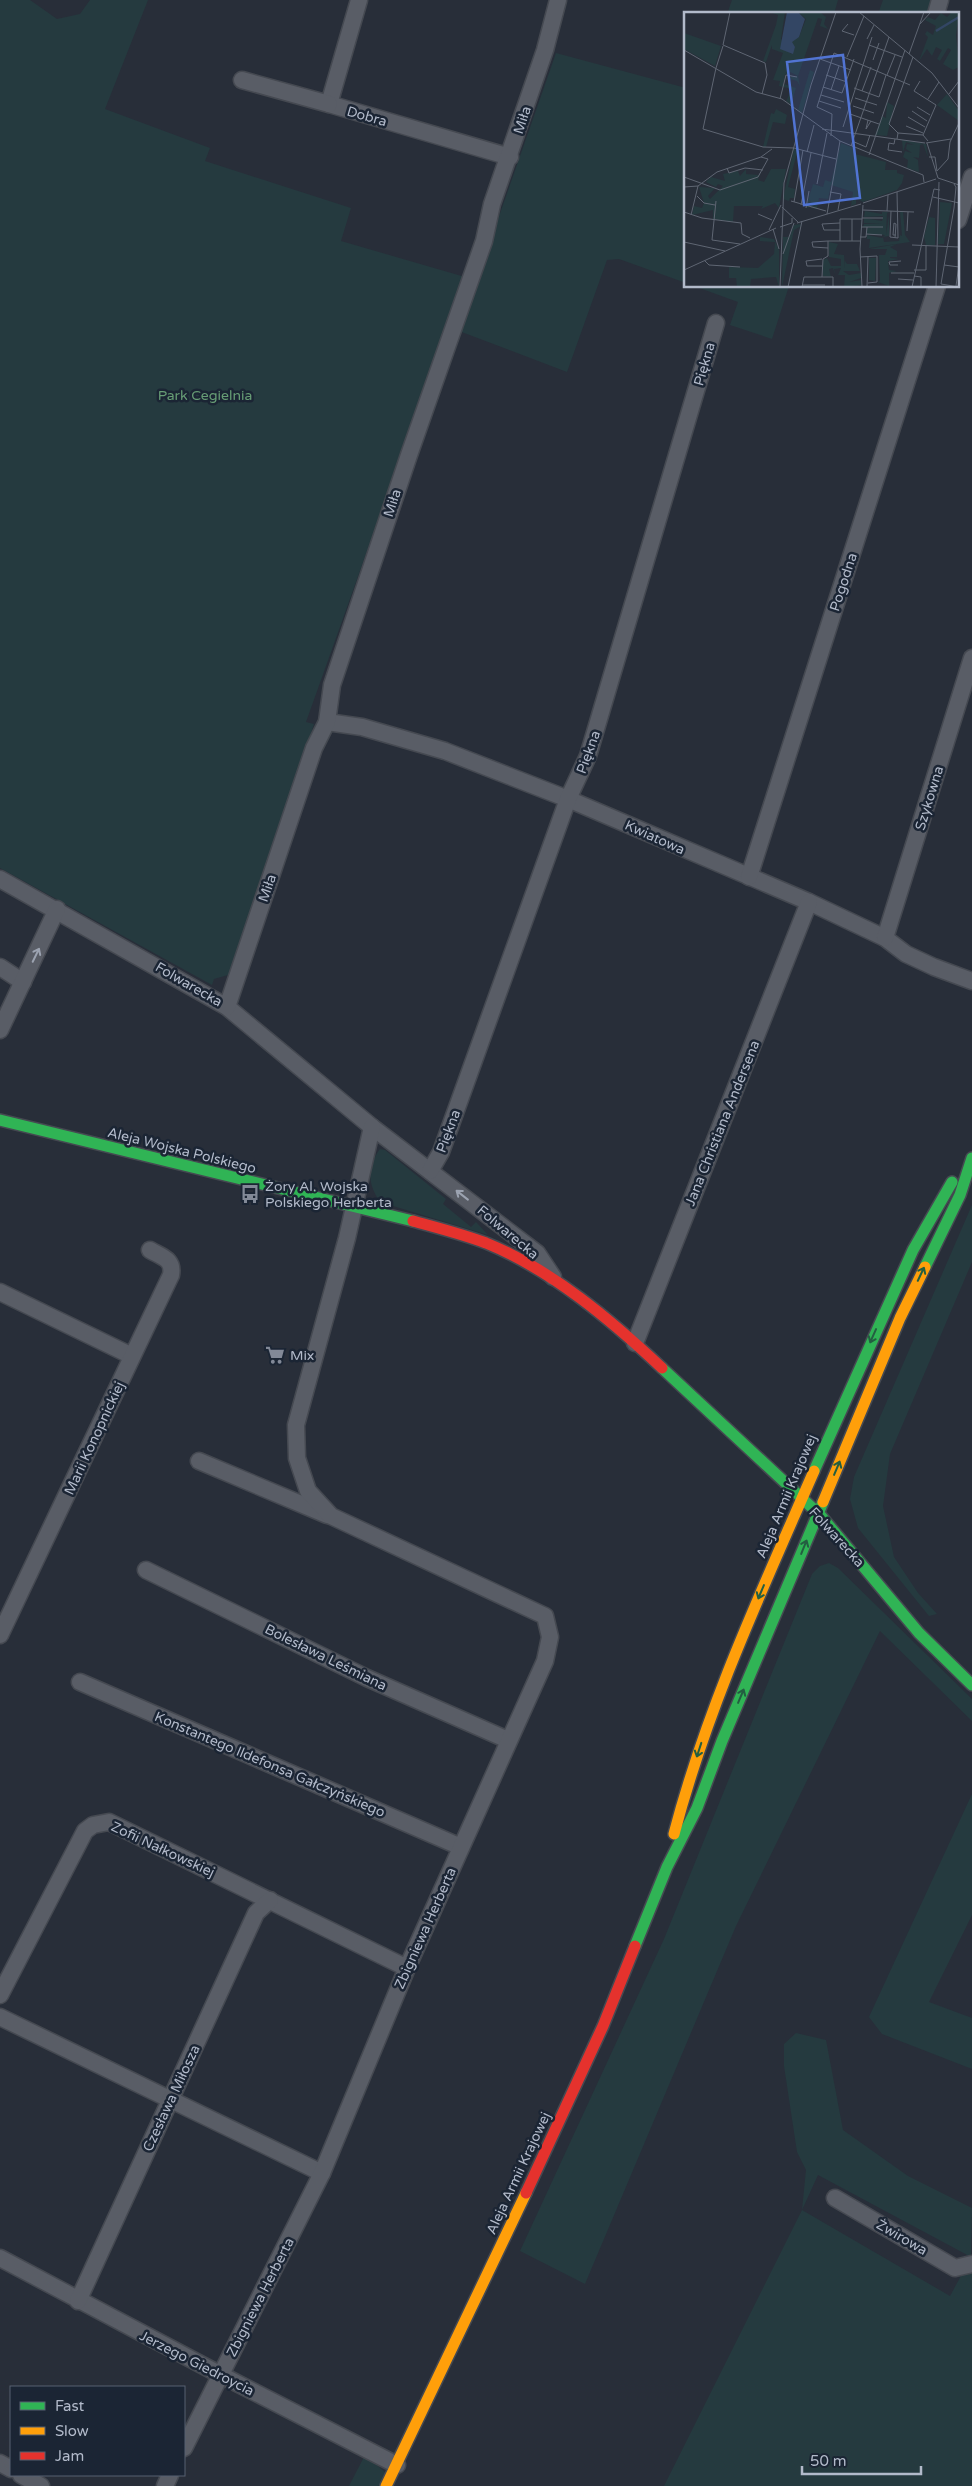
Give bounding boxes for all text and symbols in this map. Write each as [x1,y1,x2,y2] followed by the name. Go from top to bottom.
[684,12,960,288] inset map
[345,103,389,130] street label: Dobra
[510,104,535,136] street label: Miła
[690,340,719,388] street label: Piękna
[158,387,252,404] park label: Park Cegielnia
[380,487,405,519] street label: Miła
[826,551,861,613] street label: Pogodna
[573,728,604,776] street label: Piękna
[912,764,947,832] street label: Szykowna
[622,817,688,858] street label: Kwiatowa
[255,872,280,904] street label: Miła
[32,948,41,963] one-way arrow
[152,958,225,1010] street label: Folwarecka
[681,1038,763,1208] street label: Jana Christiana Andersena
[433,1107,464,1155] street label: Piękna
[106,1124,258,1177] street label: Aleja Wojska Polskiego
[265,1178,392,1211] place label: Żory Al. Wojska Polskiego Herberta
[239,1183,261,1205] bus stop icon: Żory Al. Wojska Polskiego Herberta
[456,1190,469,1201] one-way arrow
[474,1202,542,1263] street label: Folwarecka
[916,1267,926,1282] one-way arrow
[867,1328,877,1343] one-way arrow
[264,1344,286,1366] supermarket icon: Mix
[290,1347,314,1364] place label: Mix
[61,1379,128,1498] street label: Marii Konopnickiej
[753,1432,820,1561] street label: Aleja Armii Krajowej
[833,1461,842,1476] one-way arrow
[805,1504,868,1571] street label: Folwarecka
[800,1540,810,1555] one-way arrow
[756,1584,766,1599] one-way arrow
[262,1621,389,1694] street label: Bolesława Leśmiana
[736,1689,746,1704] one-way arrow
[152,1708,388,1821] street label: Konstantego Ildefonsa Gałczyńskiego
[694,1741,703,1757] one-way arrow
[108,1818,217,1881] street label: Zofii Nałkowskiej
[391,1865,460,1992] street label: Zbigniewa Herberta
[139,2042,204,2154] street label: Czesława Miłosza
[483,2109,554,2237] street label: Aleja Armii Krajowej
[873,2216,930,2259] street label: Żwirowa
[223,2235,298,2360] street label: Zbigniewa Herberta
[137,2327,257,2400] street label: Jerzego Giedroycia
[10,2386,185,2476] legend
[55,2397,85,2415] text: Fast
[55,2422,89,2440] text: Slow
[802,2444,921,2476] scale bar
[55,2447,84,2465] text: Jam
[810,2452,847,2470] text: 50 m

